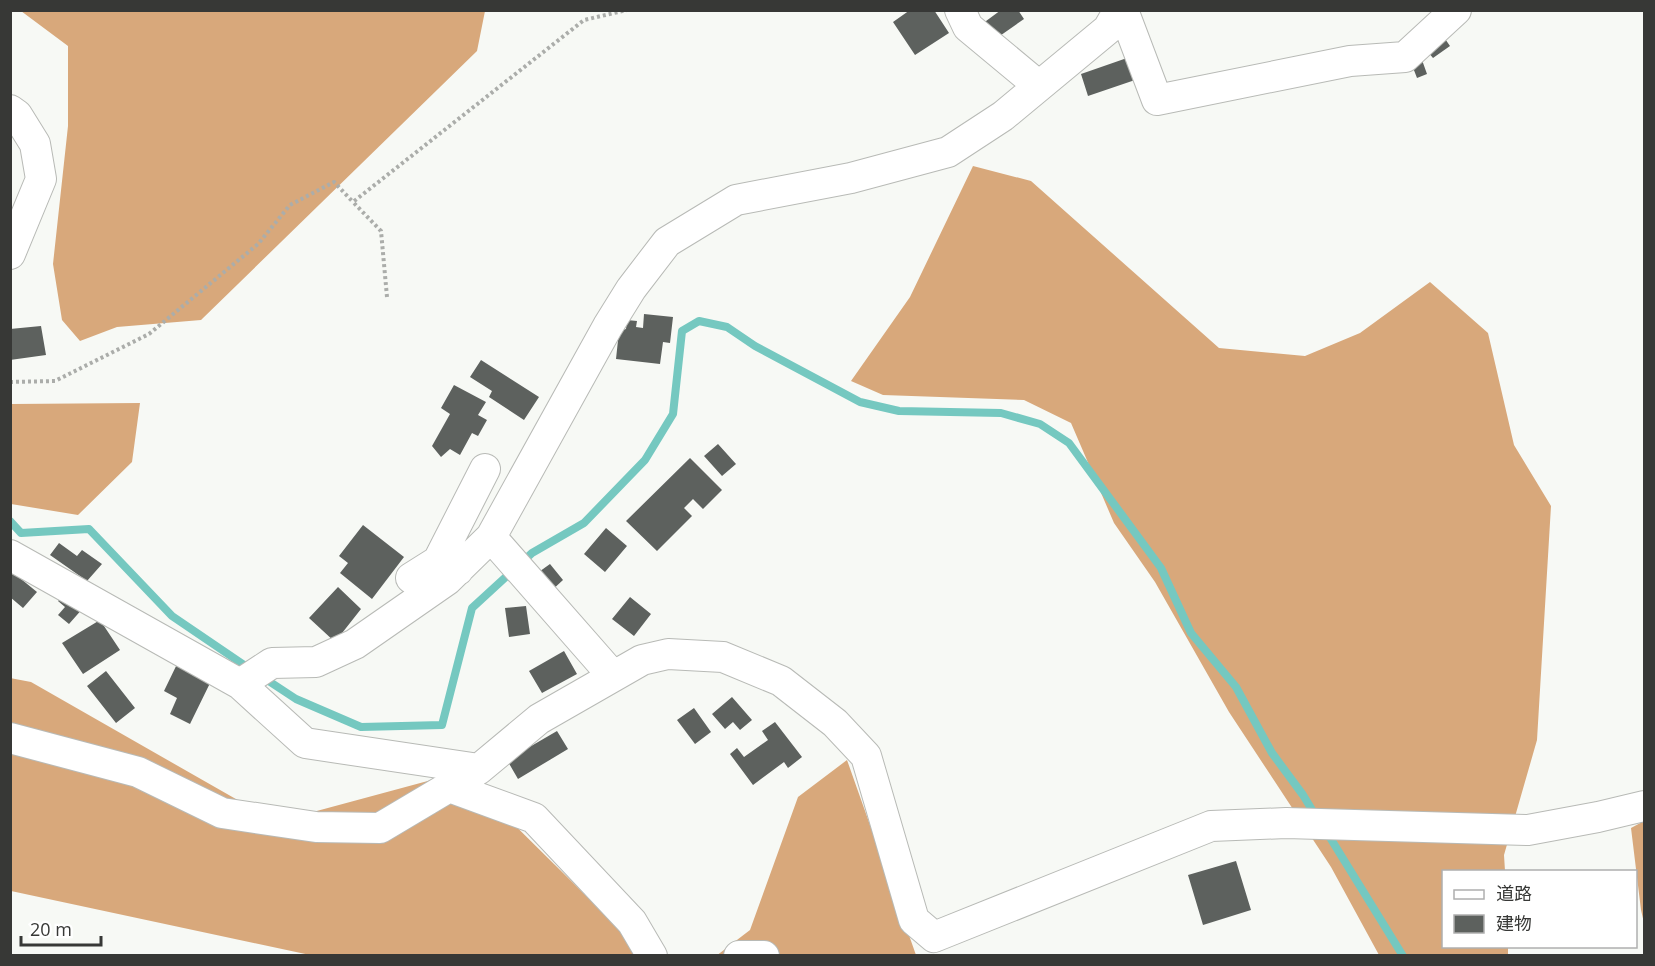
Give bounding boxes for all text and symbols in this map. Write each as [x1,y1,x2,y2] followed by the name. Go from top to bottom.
[1442,870,1637,948] legend
[1496,881,1532,905] text: 道路
[21,909,100,947] scale bar
[1496,911,1532,935] text: 建物
[30,917,72,941] text: 20 m

